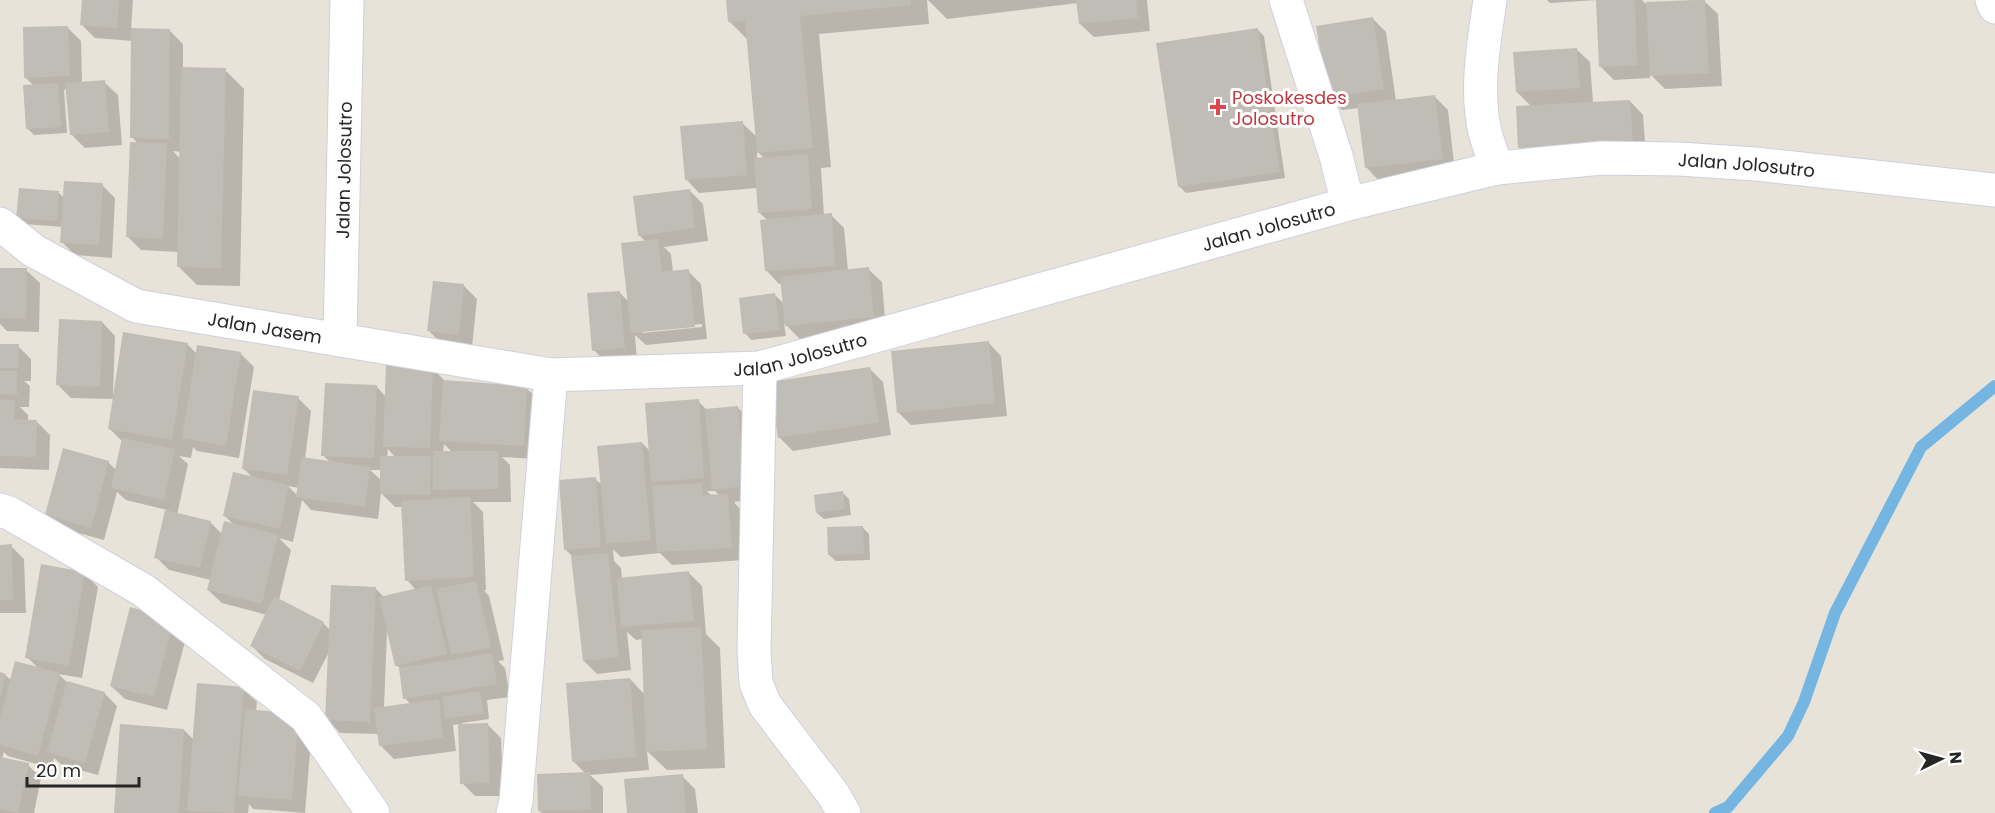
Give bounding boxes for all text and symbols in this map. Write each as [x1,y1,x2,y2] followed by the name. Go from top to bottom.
[1232,85,1347,131] place label: Poskokesdes Jolosutro
[1209,98,1227,116] marker: Poskokesdes Jolosutro
[330,101,357,239] street label: Jalan Jolosutro
[1677,146,1816,183] street label: Jalan Jolosutro
[1199,196,1338,257] street label: Jalan Jolosutro
[206,306,324,349] street label: Jalan Jasem
[733,326,870,381] street label: Jalan Jolosutro
[1911,729,1971,789] north arrow
[27,750,140,788] scale bar
[1943,751,1967,765] text: N
[36,758,81,783] text: 20 m

